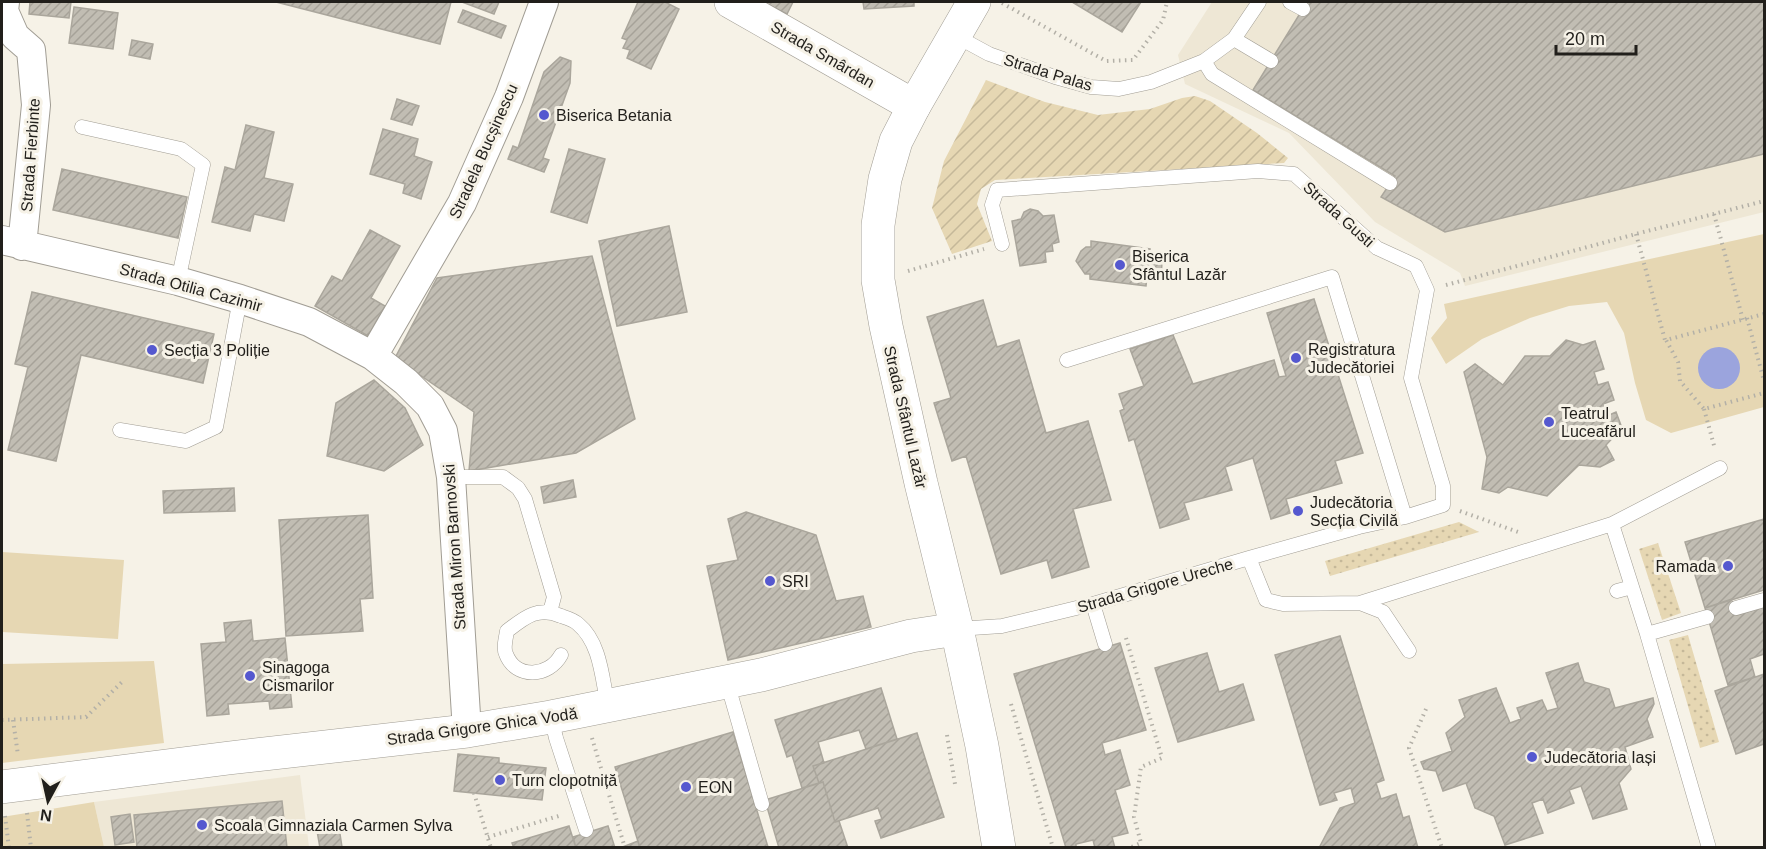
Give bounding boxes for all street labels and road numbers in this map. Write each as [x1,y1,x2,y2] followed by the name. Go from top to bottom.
[768,18,877,91] street label: Strada Smârdan
[1002,51,1094,94] street label: Strada Palas
[446,81,521,221] street label: Stradela Bucșinescu
[18,98,43,212] street label: Strada Fierbinte
[1300,178,1377,250] street label: Strada Gusti
[118,260,265,315] street label: Strada Otilia Cazimir
[881,344,930,491] street label: Strada Sfântul Lazăr
[440,463,469,631] street label: Strada Miron Barnovski
[1075,555,1235,616] street label: Strada Grigore Ureche
[386,705,578,748] street label: Strada Grigore Ghica Vodă

